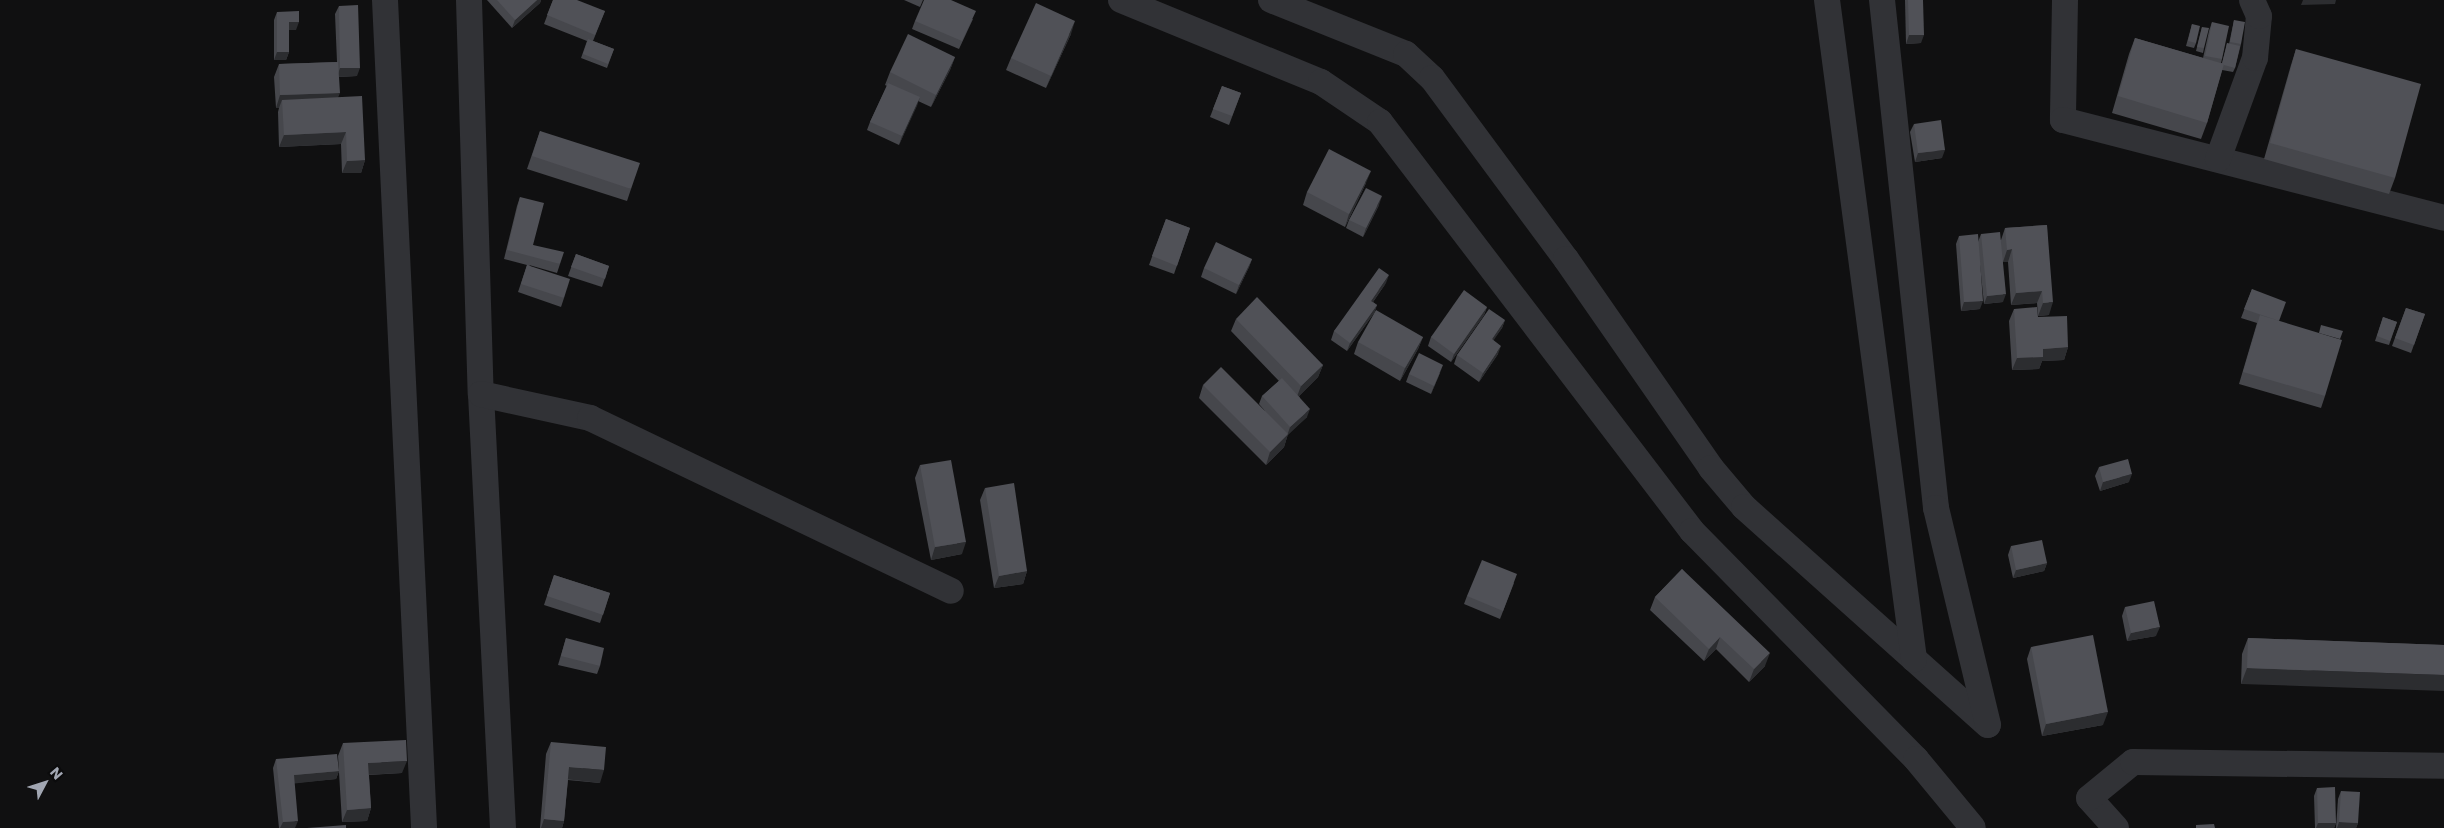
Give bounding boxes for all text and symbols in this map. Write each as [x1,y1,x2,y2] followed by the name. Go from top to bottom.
[20,758,70,808] north arrow
[45,763,68,784] text: N

